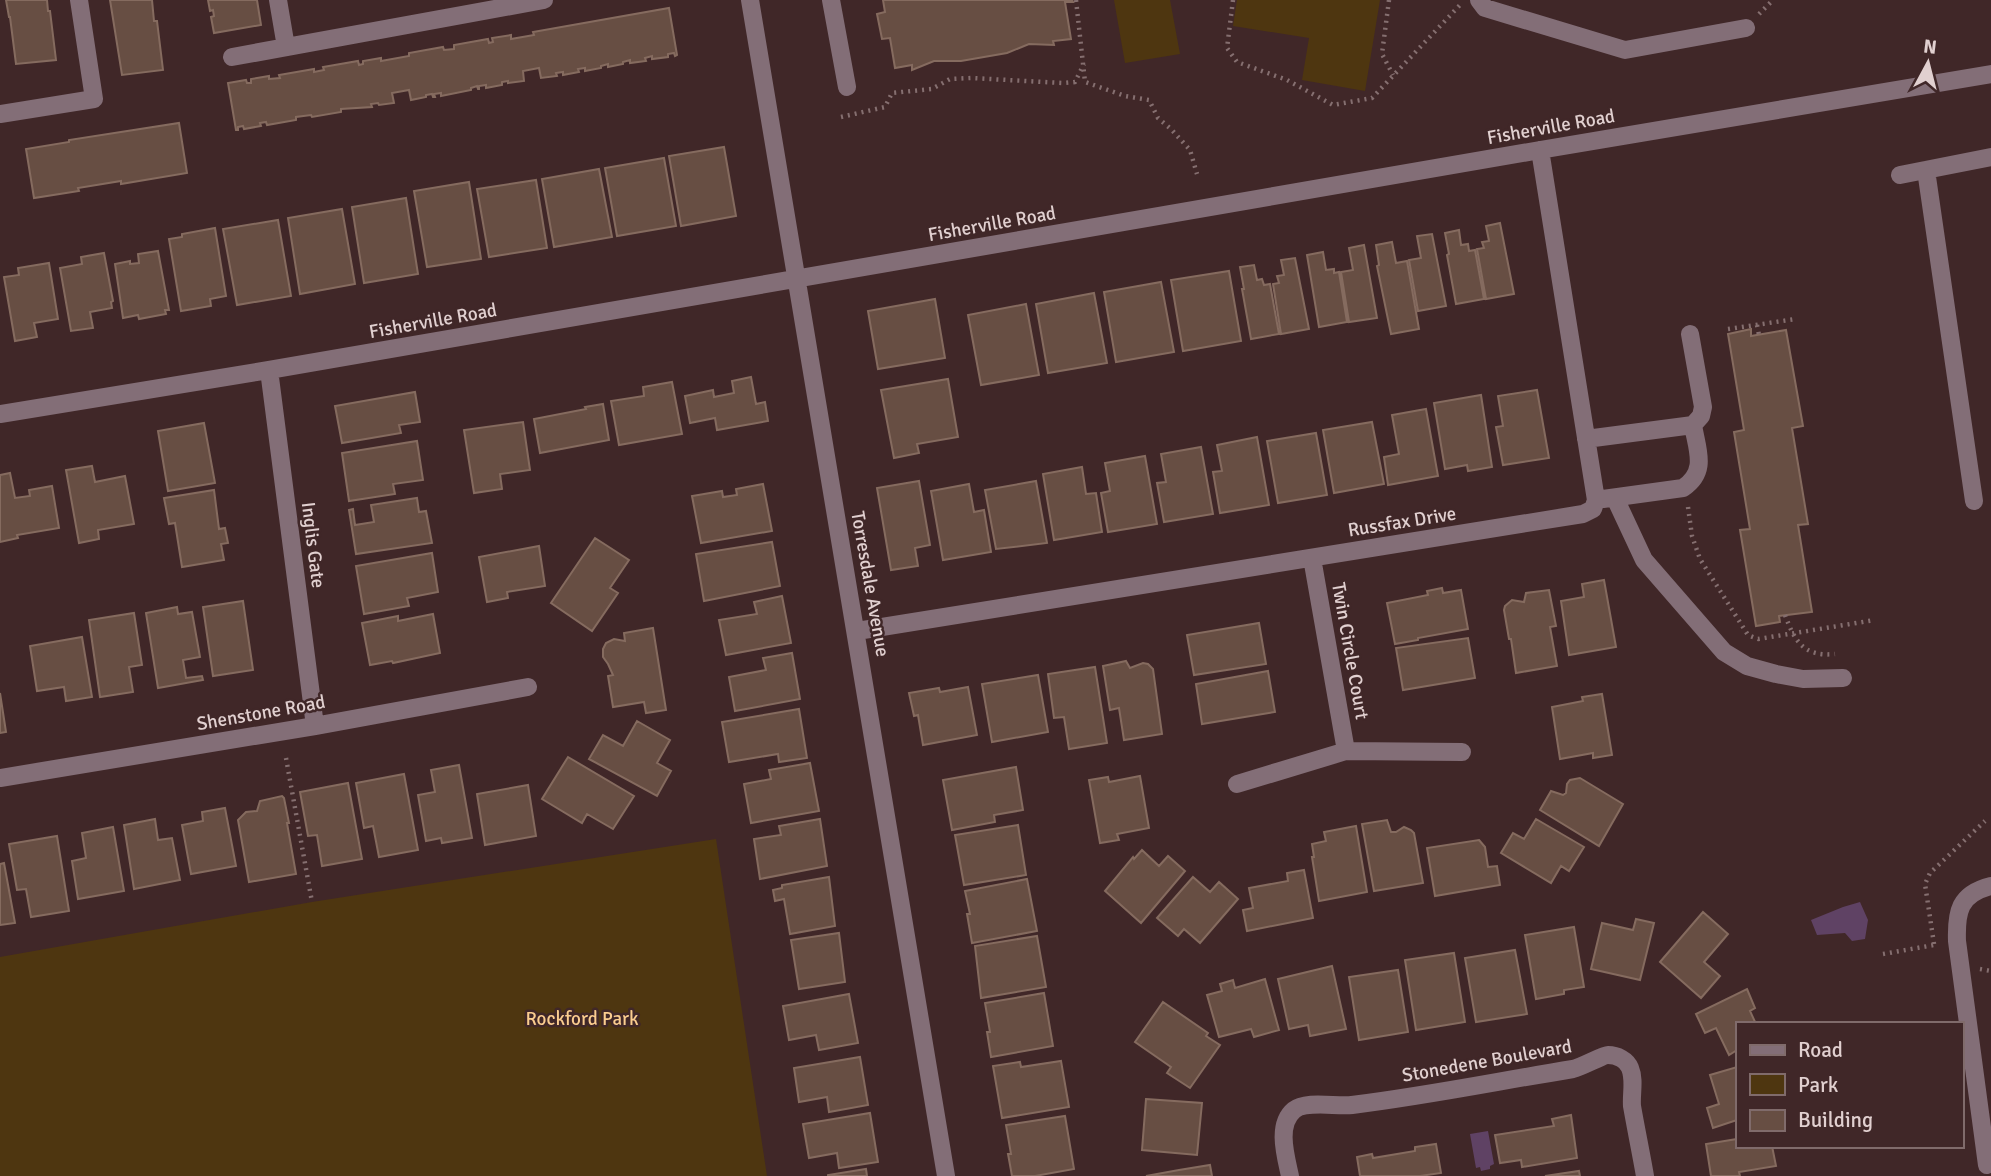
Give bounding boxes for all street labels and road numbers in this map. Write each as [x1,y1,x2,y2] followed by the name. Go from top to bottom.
[1485,104,1617,150] street label: Fisherville Road
[926,201,1058,247] street label: Fisherville Road
[367,298,499,344] street label: Fisherville Road
[296,500,330,590] street label: Inglis Gate
[1346,502,1458,542] street label: Russfax Drive
[845,509,895,659] street label: Torresdale Avenue
[1326,581,1374,722] street label: Twin Circle Court
[195,690,327,736] street label: Shenstone Road
[1400,1034,1574,1088] street label: Stonedene Boulevard

